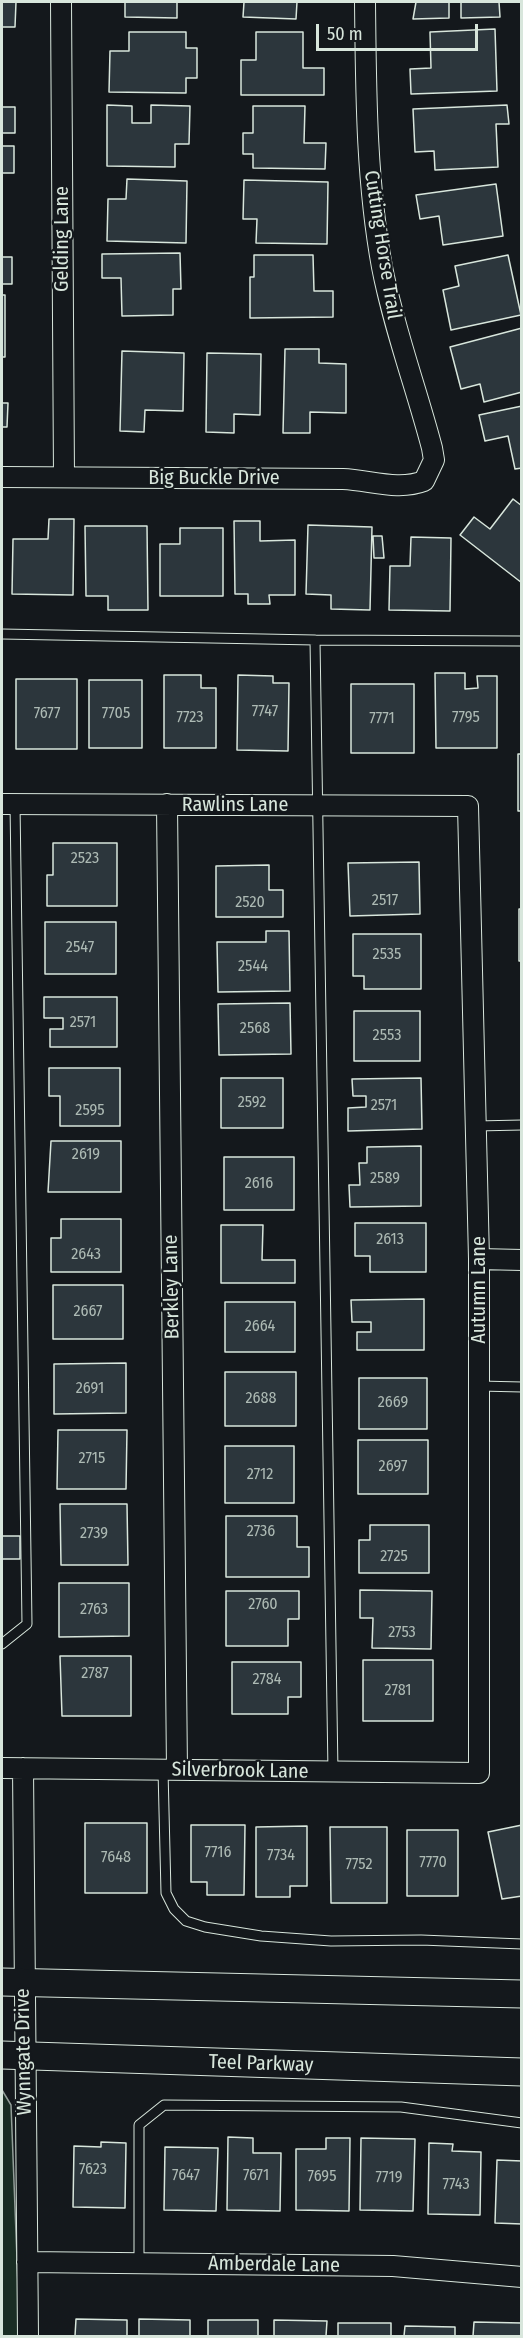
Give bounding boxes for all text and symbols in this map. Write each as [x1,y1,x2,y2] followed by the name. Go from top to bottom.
[319,12,481,50] scale bar
[327,23,363,45] text: 50 m
[358,169,406,321] street label: Cutting Horse Trail
[50,186,74,292] street label: Gelding Lane
[148,466,280,490] street label: Big Buckle Drive
[252,702,278,722] house number: 7747
[34,704,60,724] house number: 7677
[102,704,130,724] house number: 7705
[176,708,204,728] house number: 7723
[452,708,480,728] house number: 7795
[369,709,395,729] house number: 7771
[182,793,288,817] street label: Rawlins Lane
[71,849,99,869] house number: 2523
[372,891,398,911] house number: 2517
[235,893,265,913] house number: 2520
[66,938,94,958] house number: 2547
[373,945,401,965] house number: 2535
[238,957,268,977] house number: 2544
[70,1013,96,1033] house number: 2571
[240,1019,270,1039] house number: 2568
[373,1026,401,1046] house number: 2553
[238,1093,266,1113] house number: 2592
[371,1096,397,1116] house number: 2571
[75,1101,105,1121] house number: 2595
[72,1145,100,1165] house number: 2619
[370,1169,400,1189] house number: 2589
[245,1174,273,1194] house number: 2616
[376,1230,404,1250] house number: 2613
[159,1234,185,1340] street label: Berkley Lane
[467,1236,491,1344] street label: Autumn Lane
[71,1245,101,1265] house number: 2643
[73,1302,103,1322] house number: 2667
[245,1317,275,1337] house number: 2664
[76,1379,104,1399] house number: 2691
[246,1389,276,1409] house number: 2688
[378,1393,408,1413] house number: 2669
[79,1449,105,1469] house number: 2715
[379,1457,407,1477] house number: 2697
[247,1465,273,1485] house number: 2712
[247,1522,275,1542] house number: 2736
[80,1524,108,1544] house number: 2739
[380,1547,408,1567] house number: 2725
[248,1595,278,1615] house number: 2760
[80,1600,108,1620] house number: 2763
[388,1623,416,1643] house number: 2753
[81,1664,109,1684] house number: 2787
[253,1670,281,1690] house number: 2784
[385,1681,411,1701] house number: 2781
[171,1758,309,1784] street label: Silverbrook Lane
[205,1843,231,1863] house number: 7716
[267,1846,295,1866] house number: 7734
[101,1848,131,1868] house number: 7648
[419,1853,447,1873] house number: 7770
[345,1855,373,1875] house number: 7752
[11,1988,37,2116] street label: Wynngate Drive
[208,2050,314,2078] street label: Teel Parkway
[79,2160,107,2180] house number: 7623
[172,2166,200,2186] house number: 7647
[243,2166,269,2186] house number: 7671
[308,2167,336,2187] house number: 7695
[376,2168,402,2188] house number: 7719
[442,2175,470,2195] house number: 7743
[208,2252,340,2278] street label: Amberdale Lane

